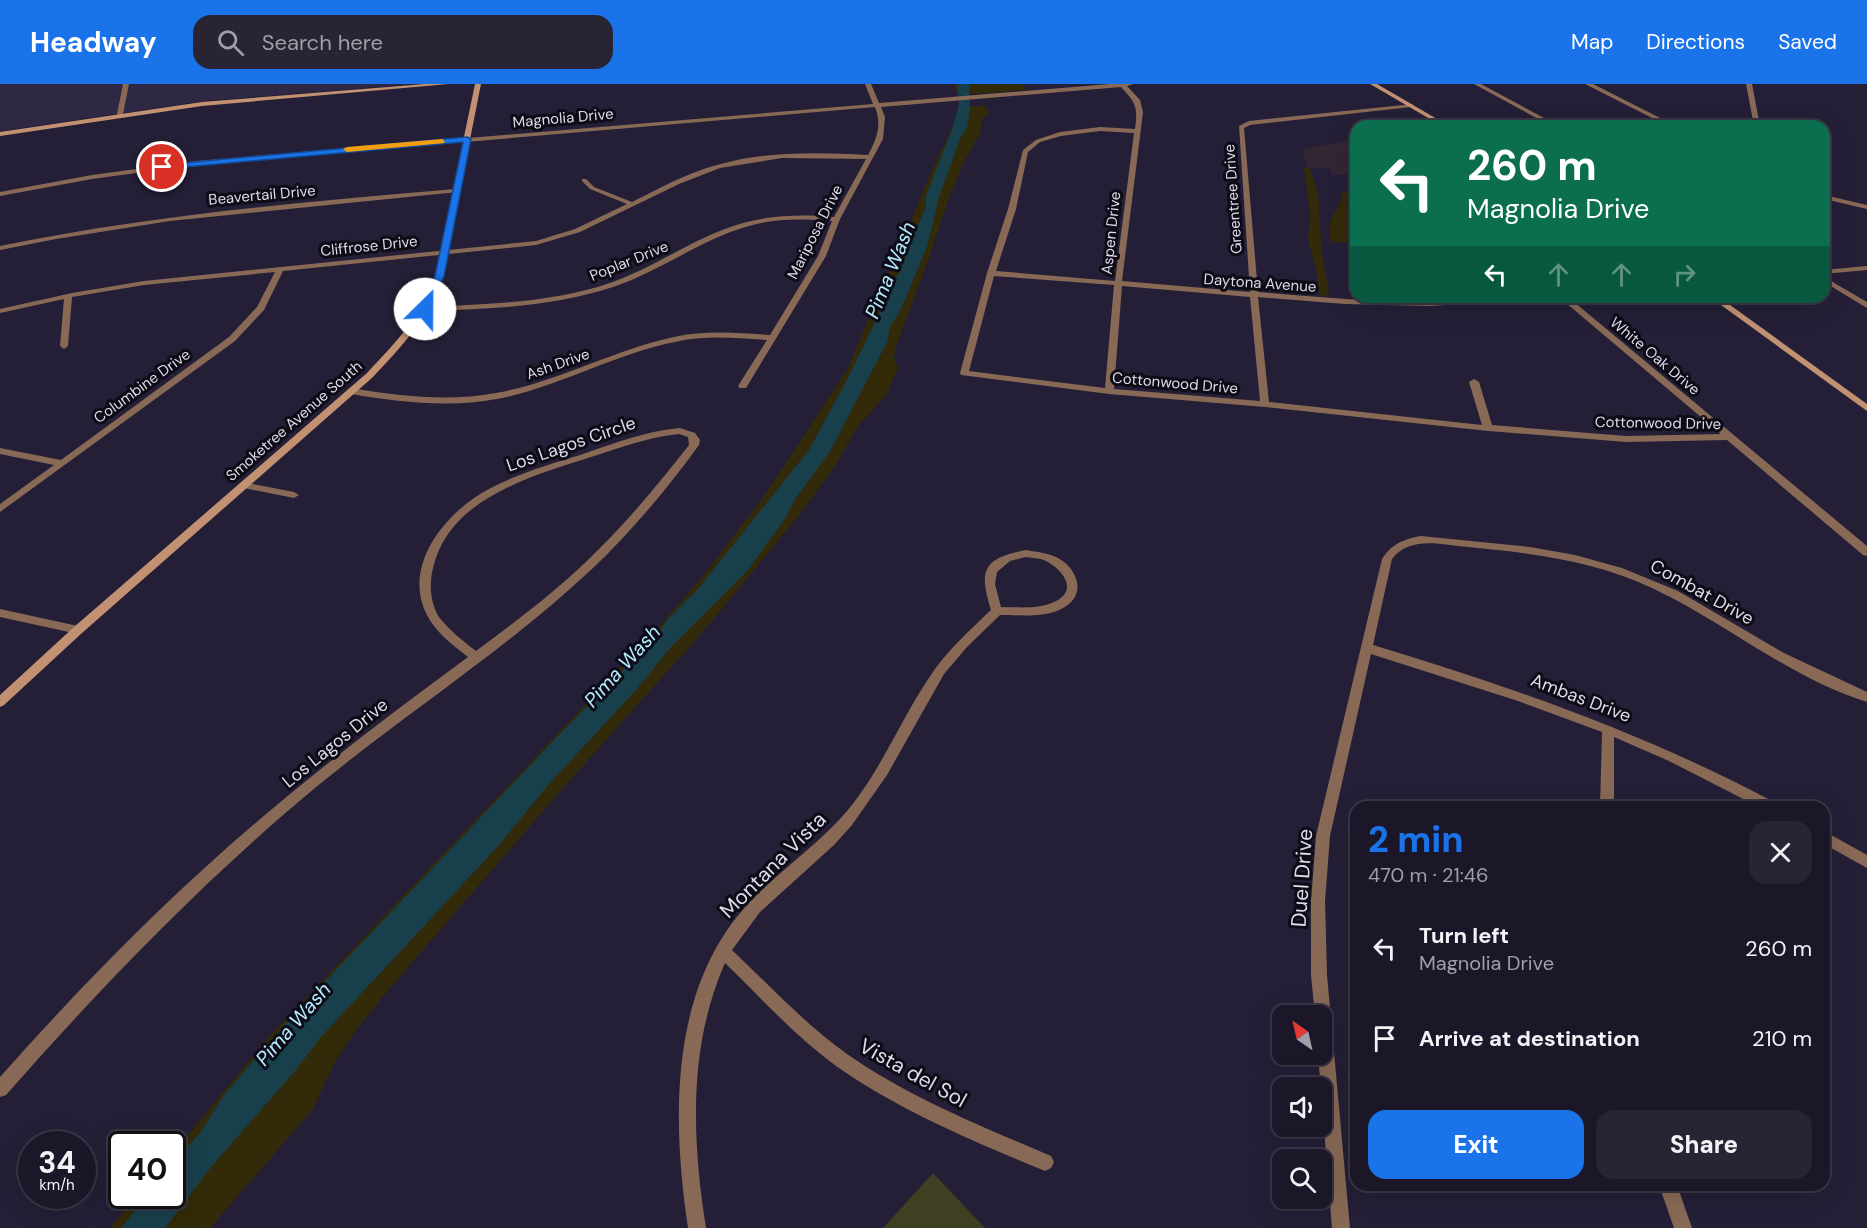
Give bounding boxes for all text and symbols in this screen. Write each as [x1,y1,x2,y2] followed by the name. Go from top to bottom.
[193,15,613,69] search box
[30,24,157,61] text: Headway
[214,26,247,59] icon: search
[262,28,383,57] text: Search here
[1571,28,1613,56] text: Map
[1646,28,1745,56] text: Directions
[1778,28,1837,56] text: Saved
[512,104,614,132] street label: Magnolia Drive
[1467,138,1597,193] text: 260 m
[136,141,187,192] pin
[1219,143,1247,255] street label: Greentree Drive
[1368,144,1446,222] icon: left
[145,150,178,183] icon: arrive
[208,180,316,210] street label: Beavertail Drive
[783,181,847,283] street label: Mariposa Drive
[1097,190,1125,276] street label: Aspen Drive
[1467,191,1649,226] text: Magnolia Drive
[859,218,921,322] water label: Pima Wash
[319,231,419,261] street label: Cliffrose Drive
[587,236,671,286] street label: Poplar Drive
[1479,258,1512,291] icon: left
[1542,258,1575,291] icon: ahead
[1605,258,1638,291] icon: ahead
[1668,258,1701,291] icon: right
[1203,269,1317,297] street label: Daytona Avenue
[393,277,457,341] position arrow
[1606,312,1704,400] street label: White Oak Drive
[90,344,194,428] street label: Columbine Drive
[524,344,592,384] street label: Ash Drive
[222,356,366,486] street label: Smoketree Avenue South
[1111,368,1239,398] street label: Cottonwood Drive
[503,411,639,477] street label: Los Lagos Circle
[1595,412,1721,434] street label: Cottonwood Drive
[1646,554,1758,630] street label: Combat Drive
[578,619,666,713] water label: Pima Wash
[1527,668,1635,728] street label: Ambas Drive
[277,693,393,793] street label: Los Lagos Drive
[714,806,832,924] street label: Montana Vista
[1368,816,1464,863] text: 2 min
[1749,821,1812,884] button: close
[1285,828,1319,928] street label: Duel Drive
[1368,862,1488,888] text: 470 m · 21:46
[1419,921,1509,950] text: Turn left
[1368,932,1401,965] icon: left
[1745,934,1812,963] text: 260 m
[1419,950,1554,976] text: Magnolia Drive
[250,977,336,1071] water label: Pima Wash
[1272,1005,1332,1065] north arrow
[1272,1005,1332,1209] map controls
[1368,1022,1401,1055] icon: arrive
[1419,1024,1640,1053] text: Arrive at destination
[1752,1024,1812,1053] text: 210 m
[854,1032,972,1114] street label: Vista del Sol
[1272,1077,1332,1137] button: sound
[1368,1110,1584,1179] button: Exit
[1596,1110,1812,1179] button: Share
[108,1131,186,1209] speed limit sign: 40
[38,1143,76,1182] text: 34
[1272,1149,1332,1209] button: search
[39,1175,75,1195] text: km/h

